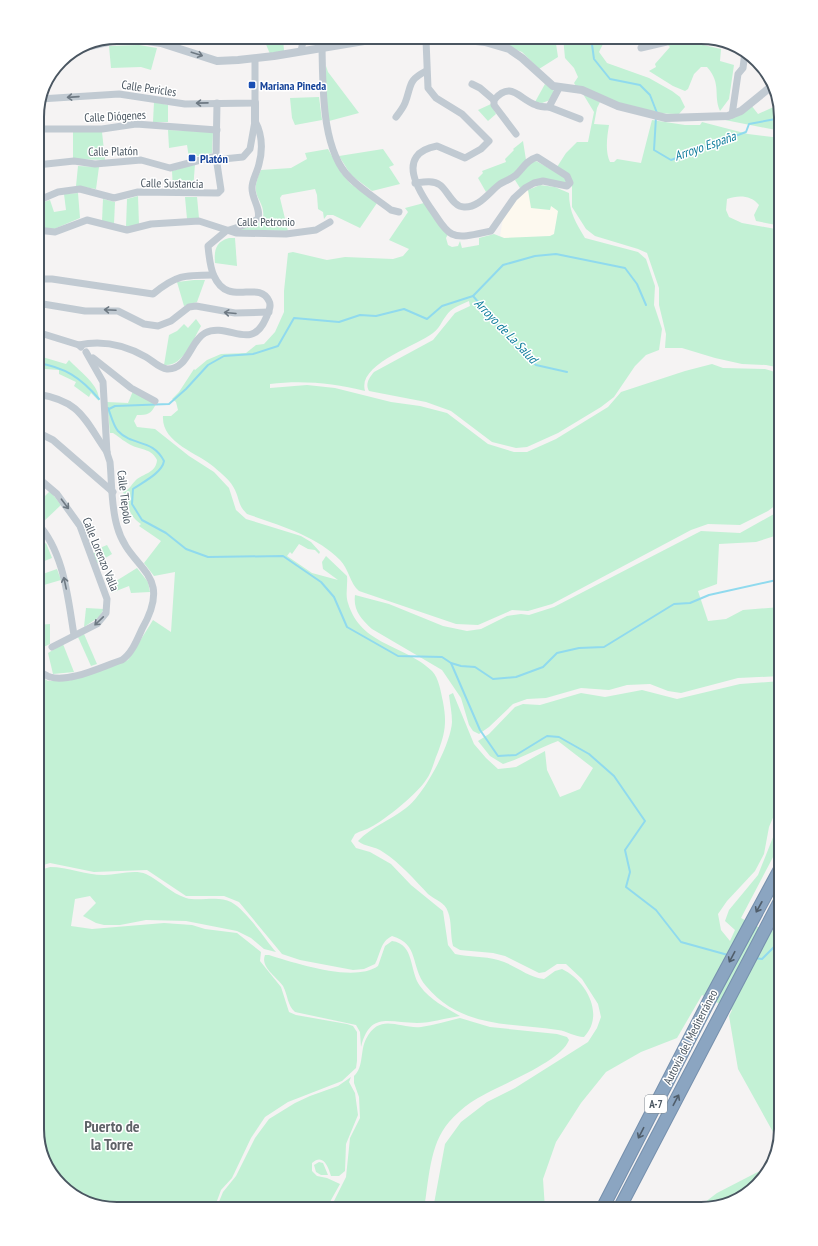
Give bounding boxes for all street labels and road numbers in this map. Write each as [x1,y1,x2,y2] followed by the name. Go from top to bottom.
[121,77,177,99] street label: Calle Pericles
[84,107,146,125] street label: Calle Diógenes
[88,143,138,159] street label: Calle Platón
[141,175,204,191] street label: Calle Sustancia
[237,214,295,229] street label: Calle Petronio
[114,469,136,525] street label: Calle Tiepolo
[79,515,123,593] street label: Calle Lorenzo Valla
[660,987,720,1087] street label: Autovía del Mediterráneo
[645,1095,667,1113] road number: A-7

